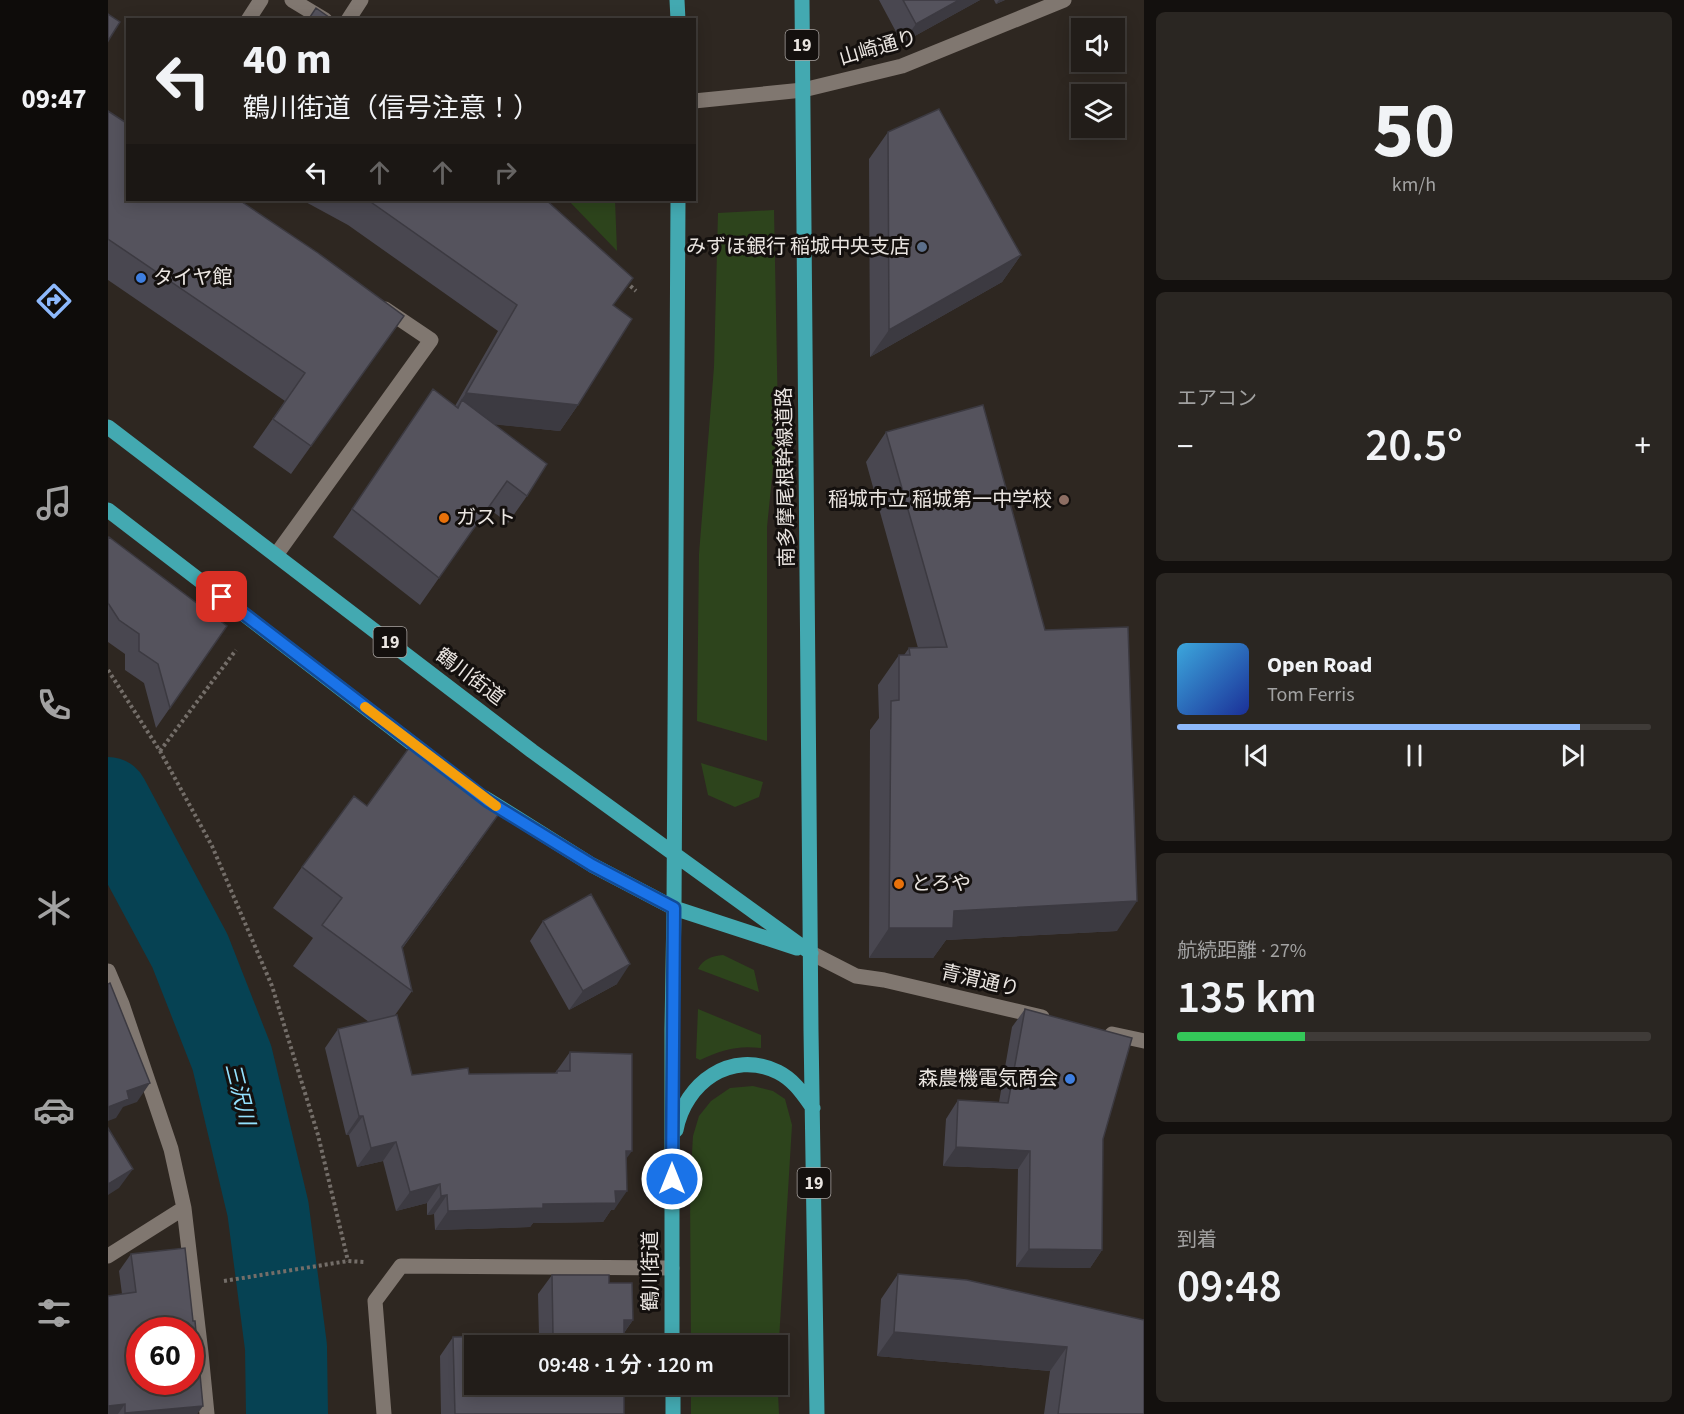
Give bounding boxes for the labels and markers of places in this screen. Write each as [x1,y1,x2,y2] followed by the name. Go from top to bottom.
[686,233,910,261] place label: みずほ銀行 稲城中央支店
[915,240,929,254] marker: みずほ銀行 稲城中央支店
[153,264,232,292] place label: タイヤ館
[134,271,148,285] marker: タイヤ館
[828,486,1052,514] place label: 稲城市立 稲城第一中学校
[1057,493,1071,507] marker: 稲城市立 稲城第一中学校
[456,504,516,532] place label: ガスト
[437,511,451,525] marker: ガスト
[196,571,247,622] pin
[911,870,971,898] place label: とろや
[892,877,906,891] marker: とろや
[918,1065,1058,1093] place label: 森農機電気商会
[1063,1072,1077,1086] marker: 森農機電気商会

